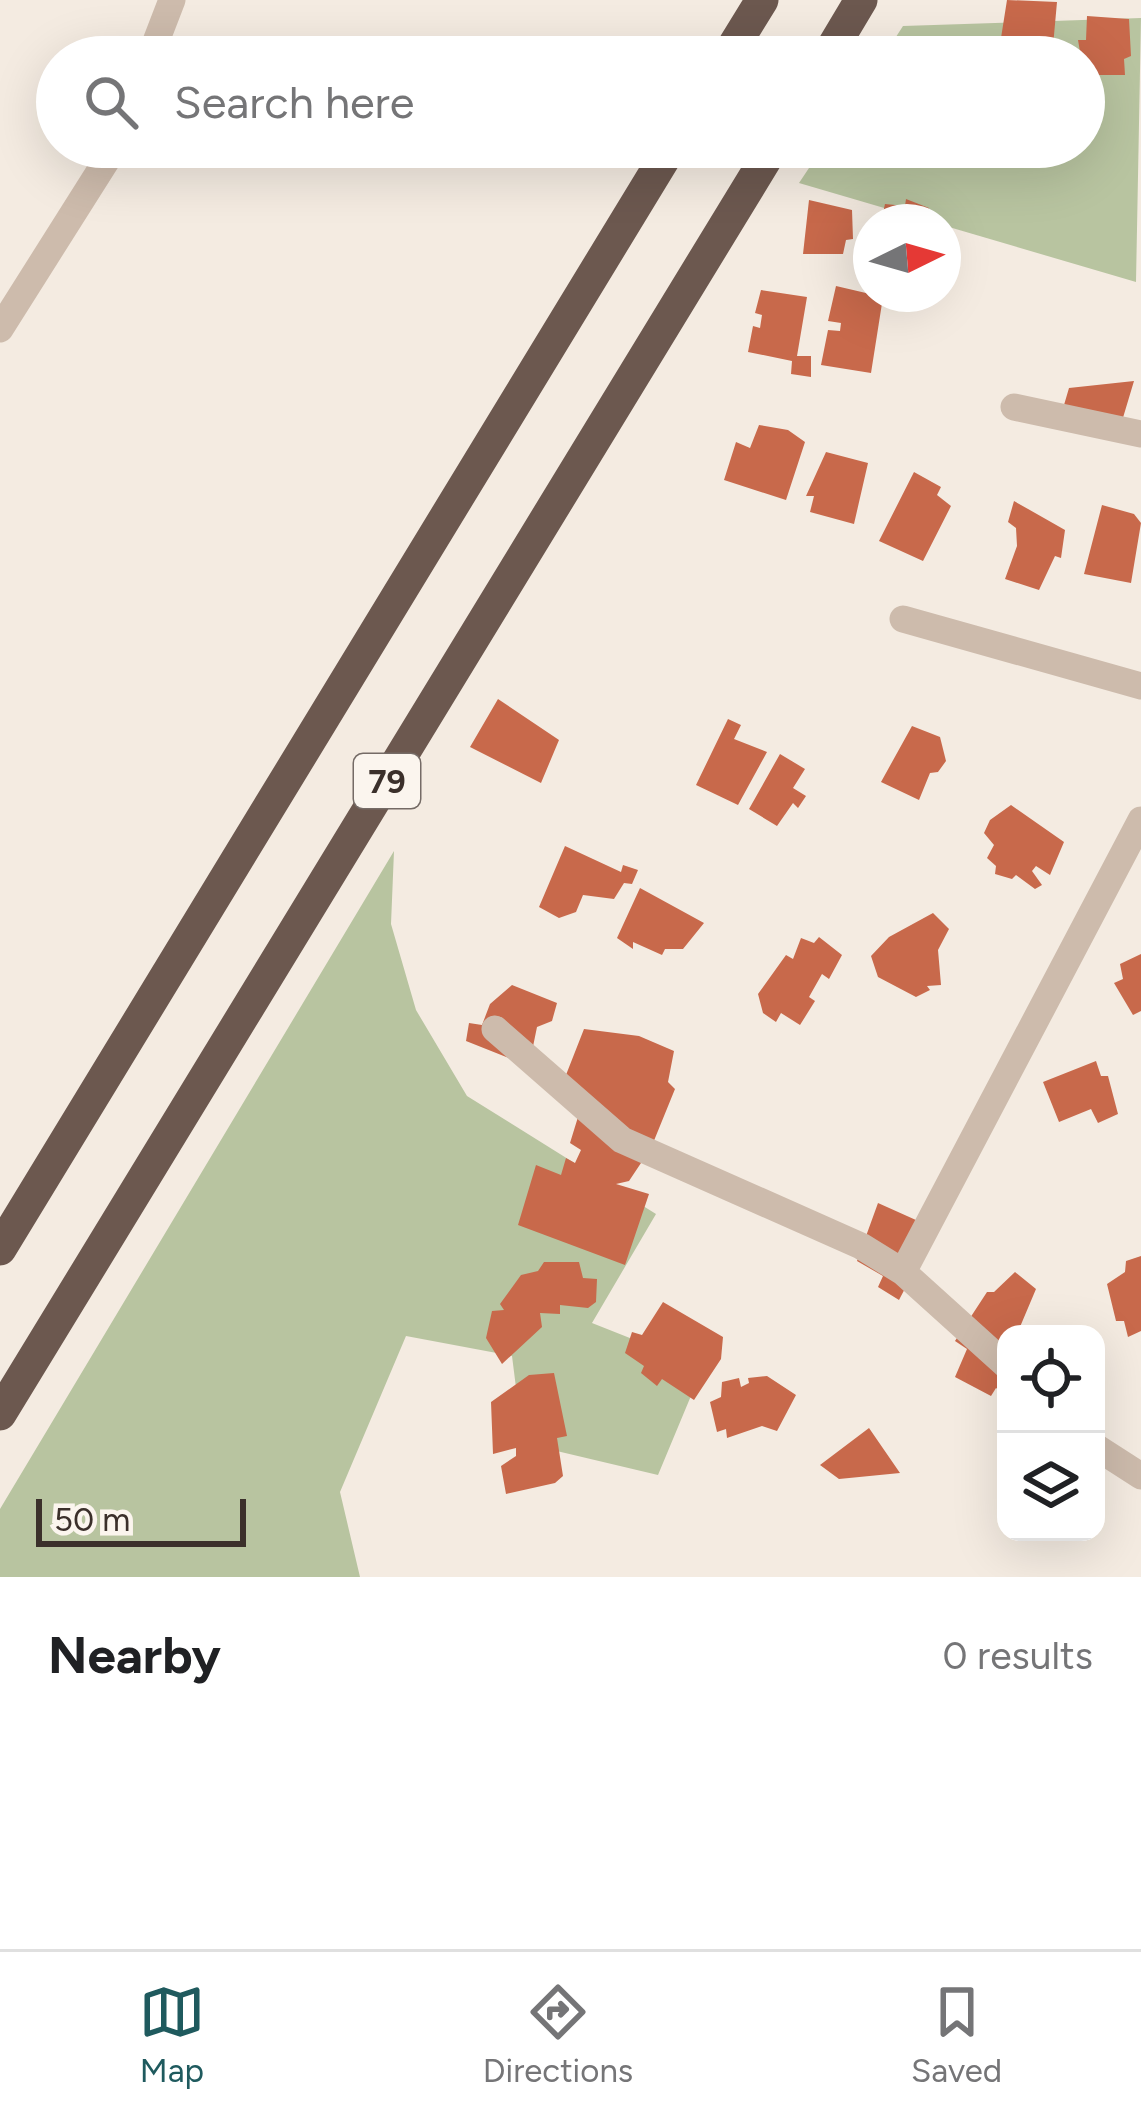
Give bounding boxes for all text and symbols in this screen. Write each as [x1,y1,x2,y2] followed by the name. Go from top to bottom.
[36,36,1105,168] search box
[78,69,144,135] icon: search
[174,75,414,129] text: Search here
[853,204,961,312] north arrow
[354,754,420,808] road number: 79
[997,1325,1105,1541] map controls
[997,1325,1105,1433] button: locate
[997,1433,1105,1541] button: layers
[36,1493,246,1546] scale bar
[54,1500,130,1539] text: 50 m
[48,1625,221,1686] text: Nearby
[942,1632,1093,1679] text: 0 results
[139,1979,205,2090] tab: Map
[483,1979,633,2090] tab: Directions
[911,1979,1002,2090] tab: Saved

